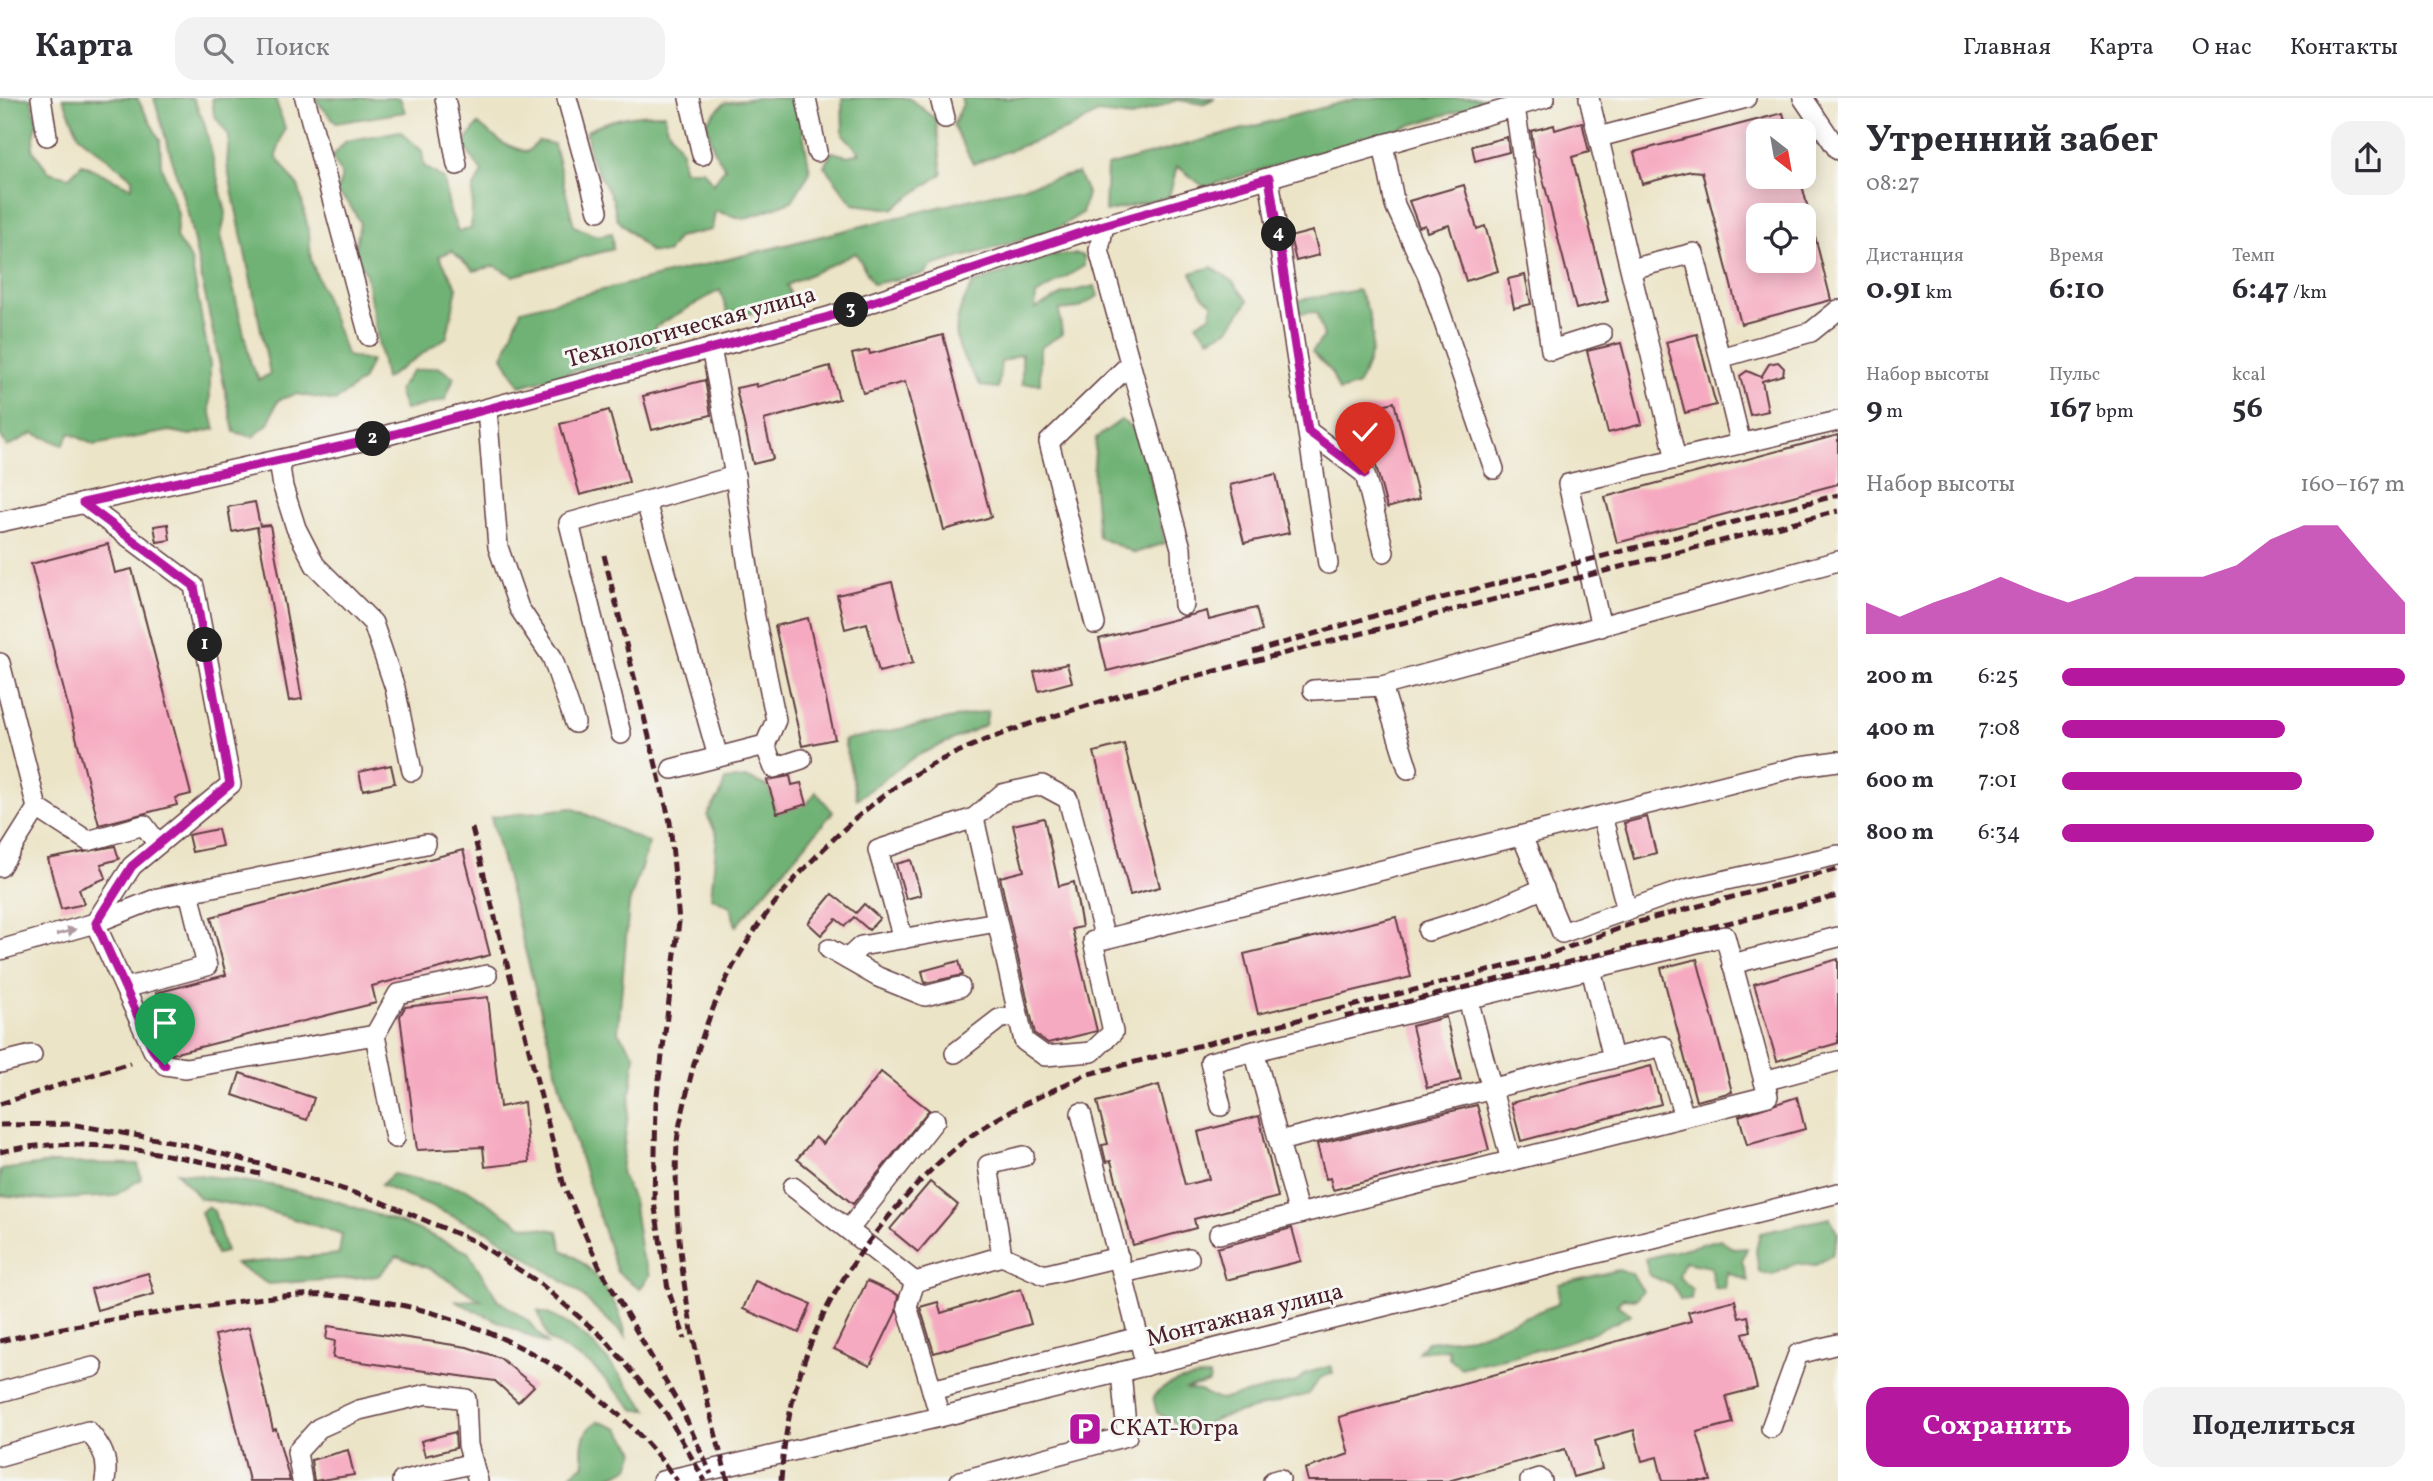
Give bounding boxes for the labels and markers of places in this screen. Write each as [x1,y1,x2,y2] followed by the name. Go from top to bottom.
[1262,216,1296,252] pin: 4
[834,292,868,328] pin: 3
[1335,402,1395,474] pin
[356,422,390,456] pin: 2
[188,628,222,662] pin: 1
[135,993,195,1065] pin
[1066,1410,1104,1448] parking icon: СКАТ-Югра
[1110,1412,1239,1446] place label: СКАТ-Югра

